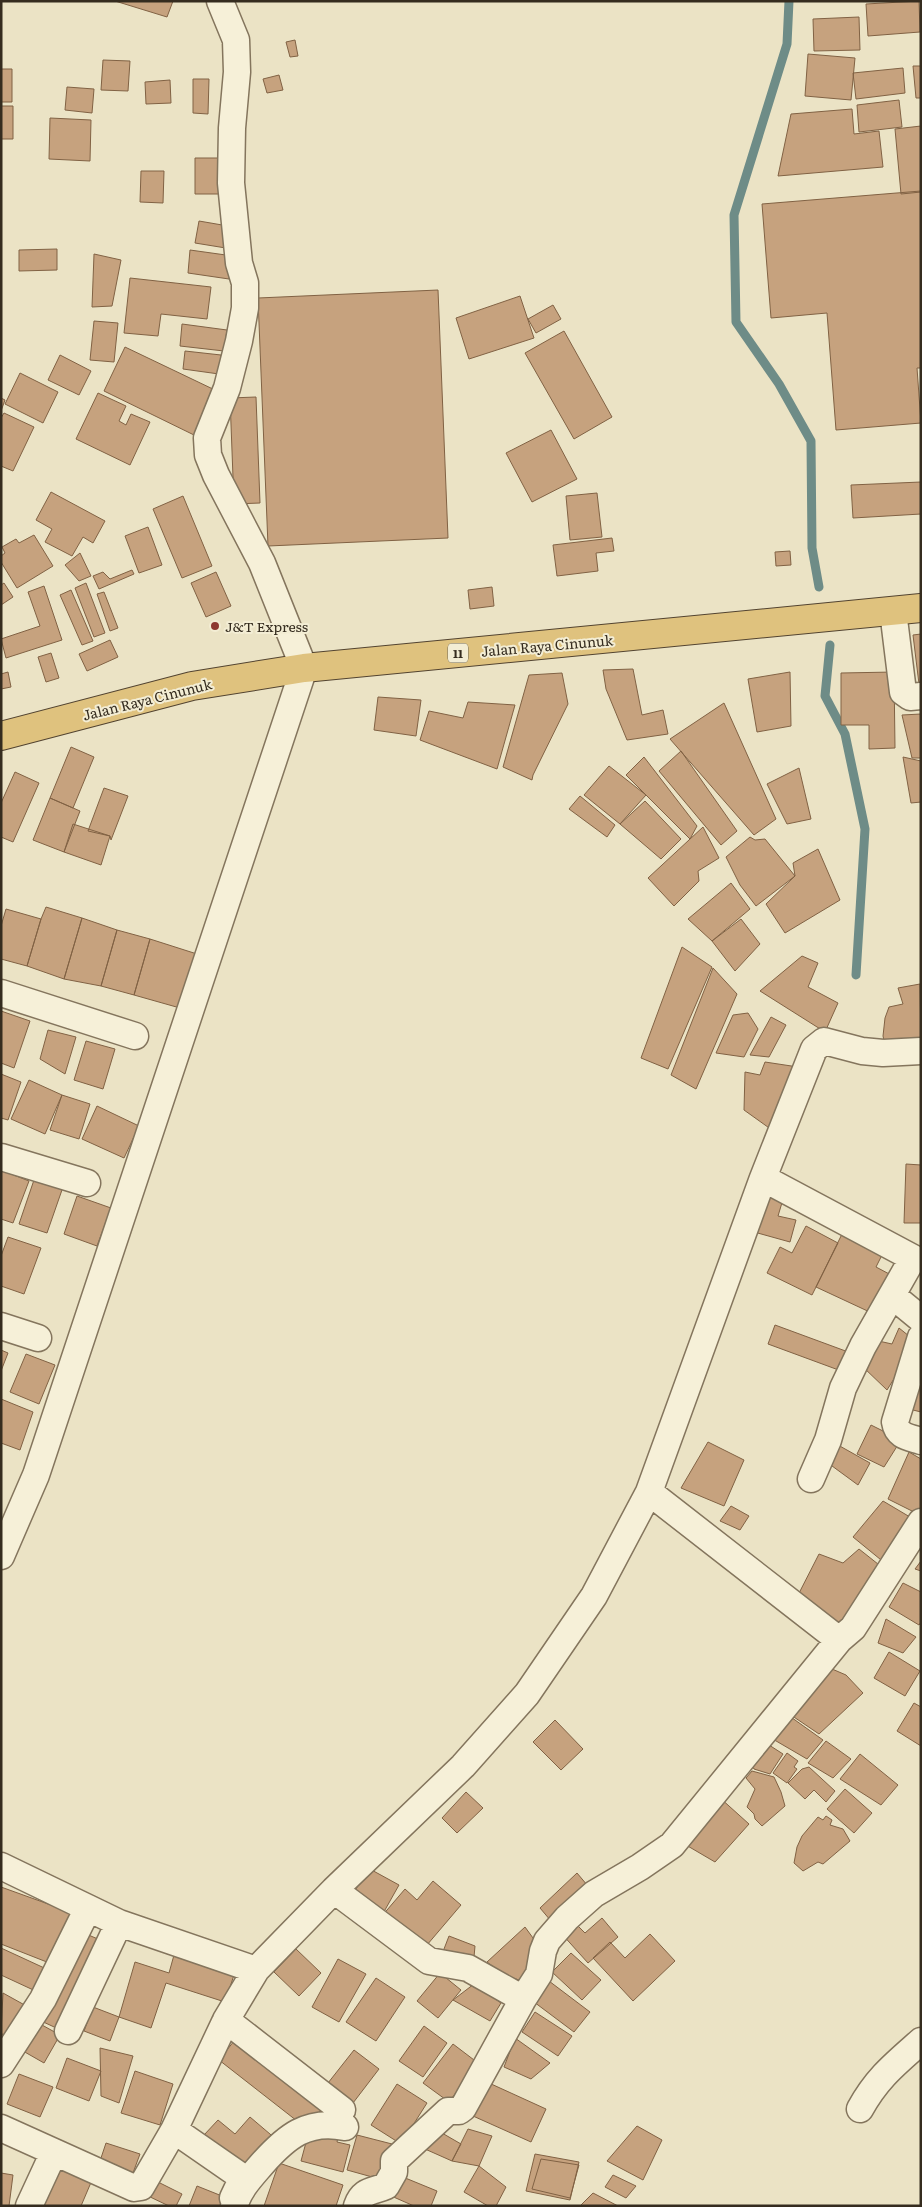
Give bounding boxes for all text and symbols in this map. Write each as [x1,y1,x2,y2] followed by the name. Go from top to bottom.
[225,616,308,636] place label: J&T Express
[209,620,221,632] marker: J&T Express
[480,629,614,661] street label: Jalan Raya Cinunuk
[448,644,468,662] road number: 11
[80,673,214,725] street label: Jalan Raya Cinunuk

